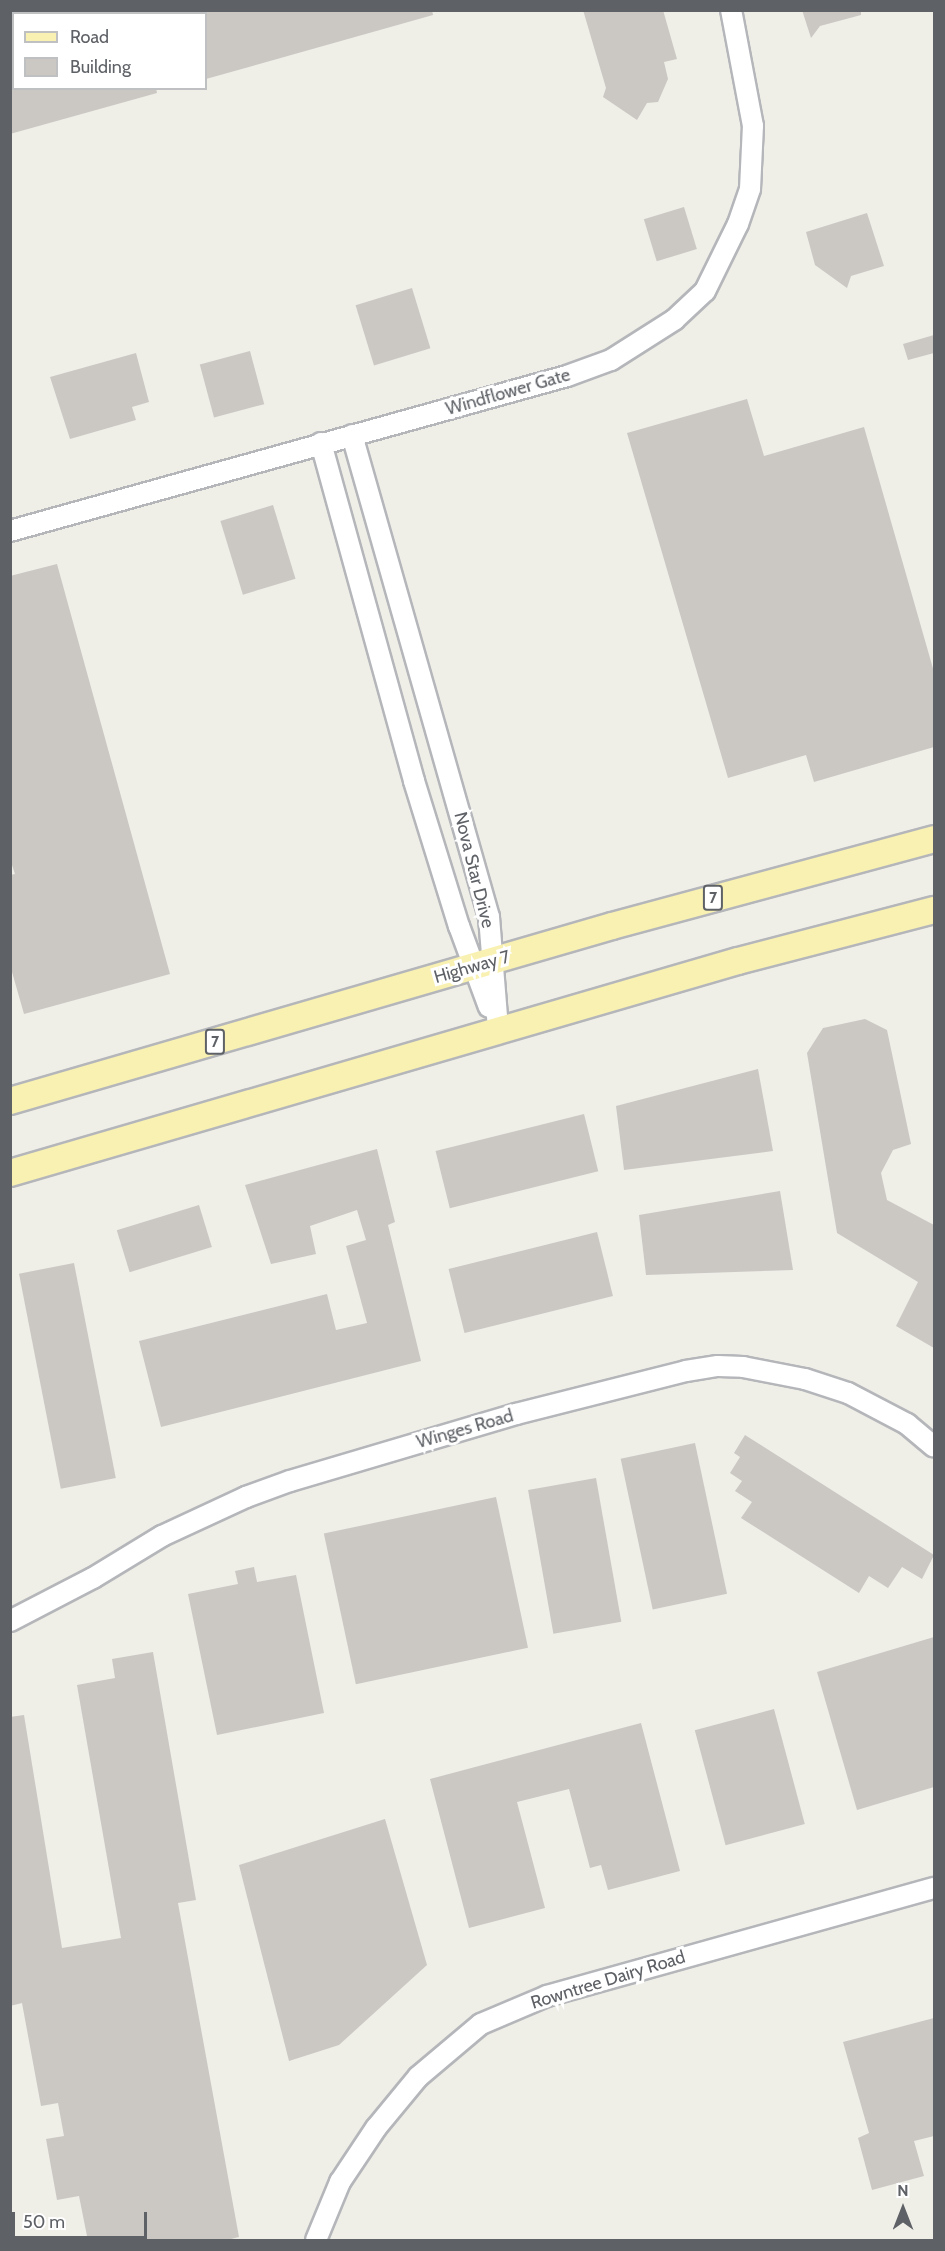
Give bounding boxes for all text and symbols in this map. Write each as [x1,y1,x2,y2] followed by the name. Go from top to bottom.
[12,12,207,90] legend
[70,26,109,48] text: Road
[70,56,131,78] text: Building
[443,364,573,420] street label: Windflower Gate
[449,810,499,930] street label: Nova Star Drive
[702,885,724,911] road number: 7
[431,946,513,988] street label: Highway 7
[204,1029,226,1055] road number: 7
[414,1405,516,1453] street label: Winges Road
[528,1946,688,2014] street label: Rowntree Dairy Road
[873,2179,933,2239] north arrow
[897,2181,909,2200] text: N
[15,2200,150,2238] scale bar
[23,2211,65,2233] text: 50 m

